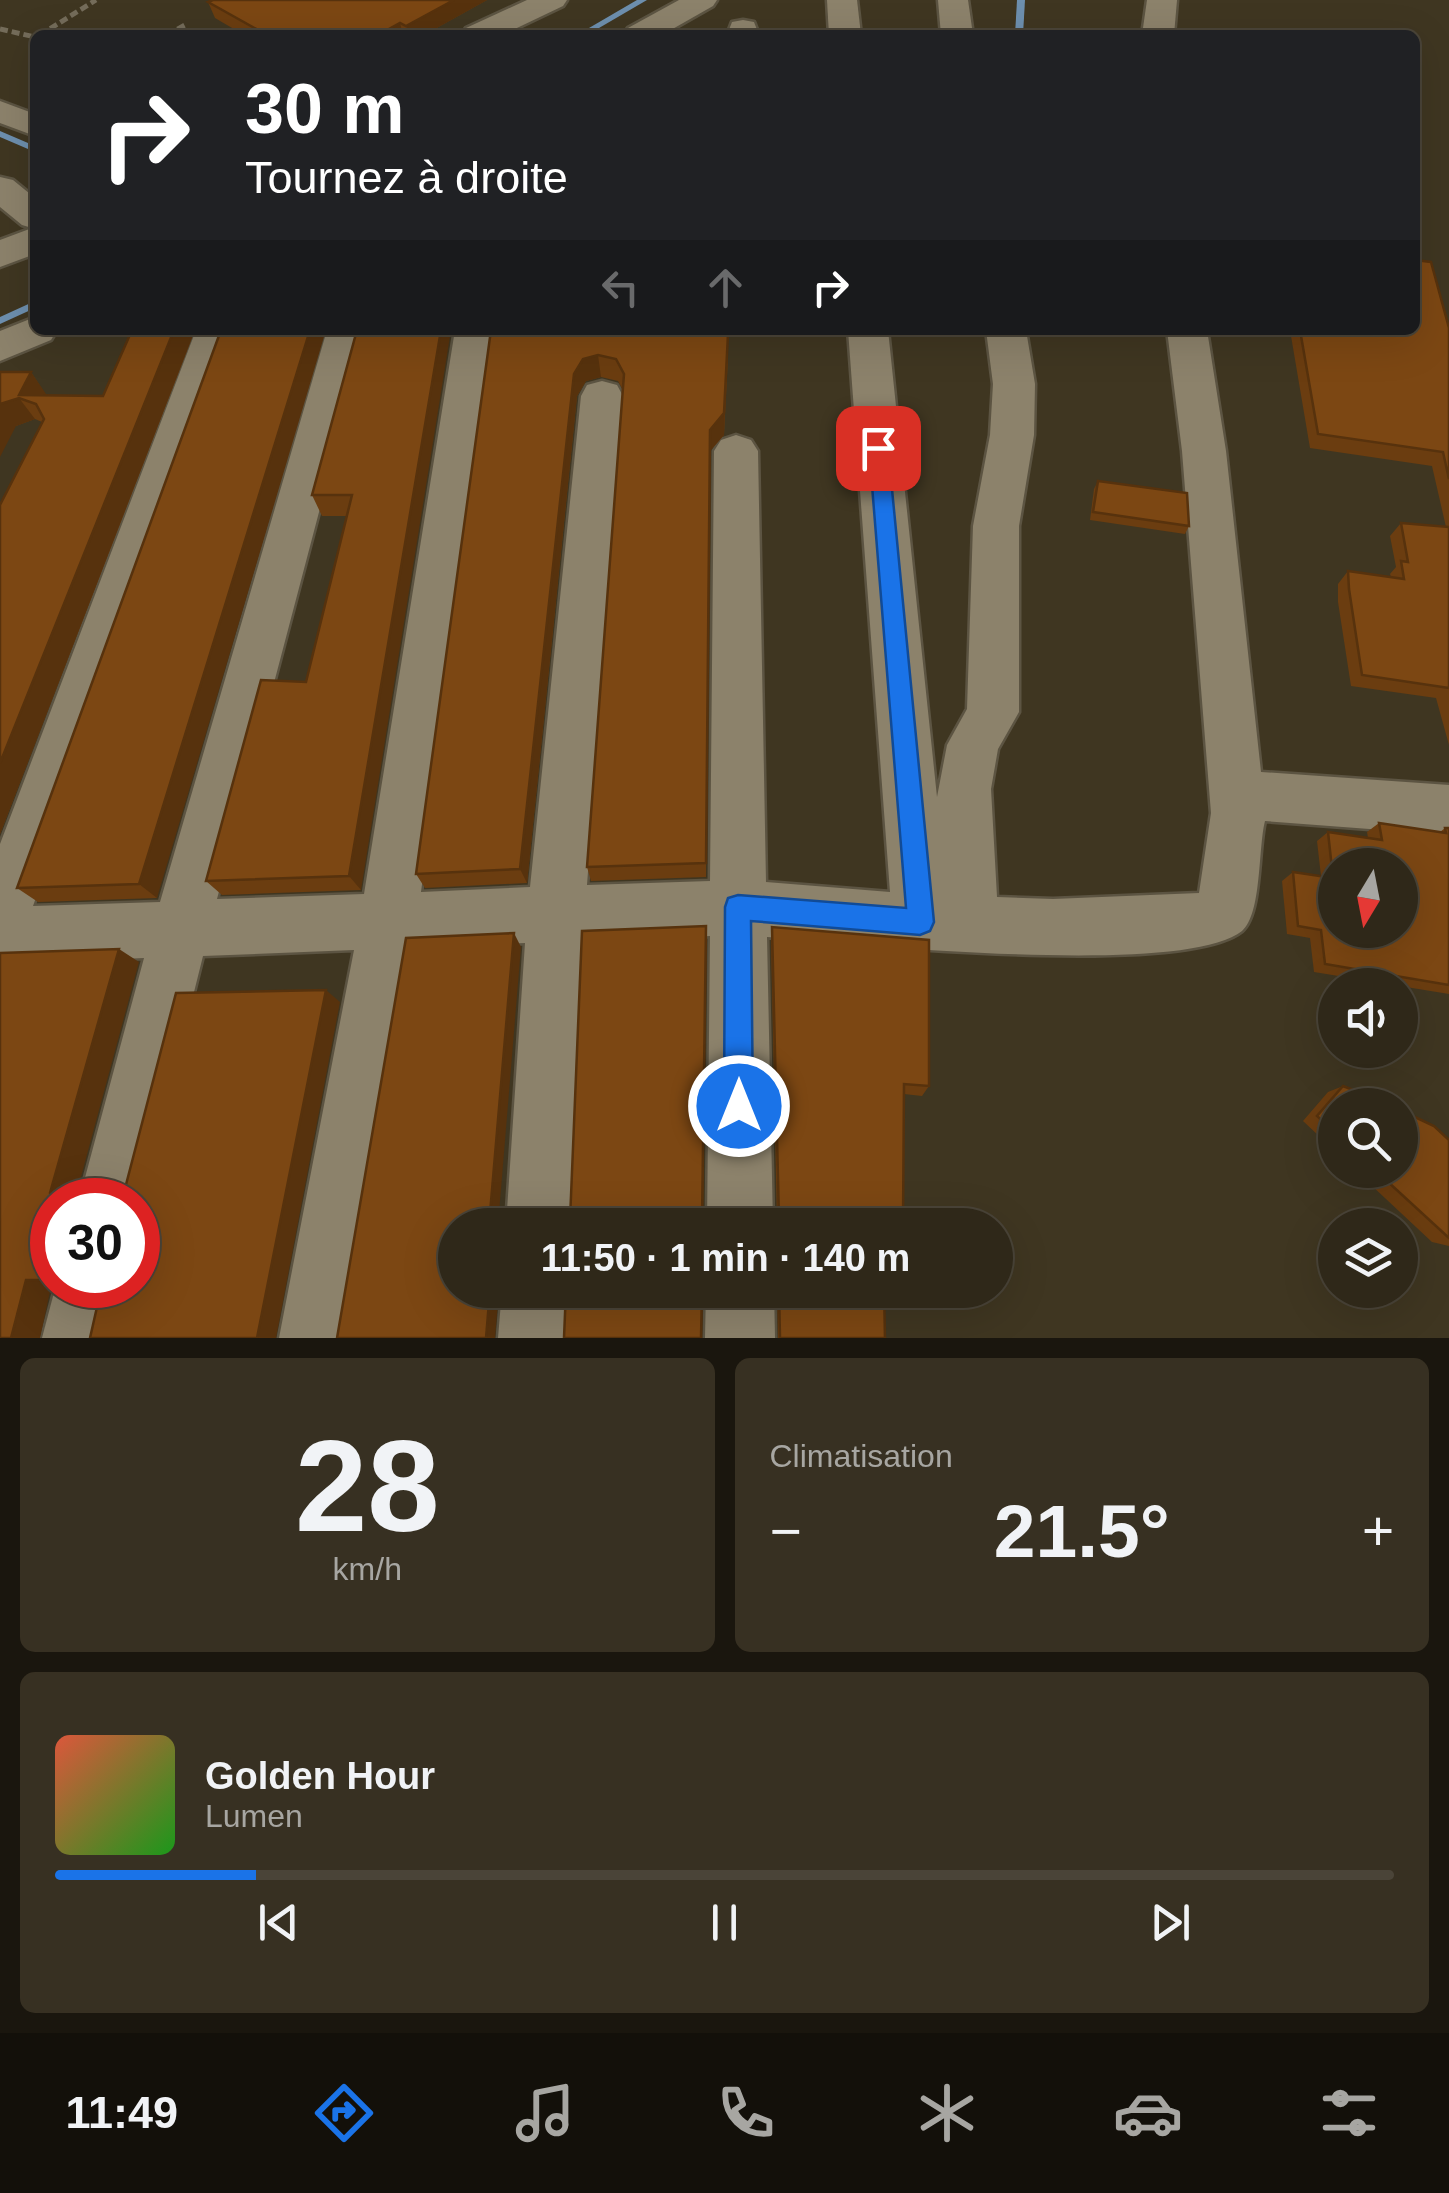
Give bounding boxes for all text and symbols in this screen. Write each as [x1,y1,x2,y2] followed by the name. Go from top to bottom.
[80,70,210,200] icon: right
[245,70,405,148] text: 30 m
[245,152,568,203] text: Tournez à droite
[593,260,648,315] icon: left
[698,260,753,315] icon: ahead
[803,260,858,315] icon: right
[836,406,921,491] pin
[851,421,906,476] icon: arrive
[1318,848,1418,948] north arrow
[1318,848,1418,1308] map controls
[1318,968,1418,1068] button: sound
[687,1054,791,1158] position arrow
[1318,1088,1418,1188] button: search
[30,1178,160,1308] speed limit sign: 30
[1318,1208,1418,1308] button: layers
[541,1237,910,1279] text: 11:50 · 1 min · 140 m
[295,1413,440,1559] text: 28
[770,1438,953,1474] text: Climatisation
[994,1489,1170,1573] text: 21.5°
[770,1500,802,1562] text: −
[1362,1500,1394,1562] text: +
[333,1551,402,1587] text: km/h
[205,1755,435,1797] text: Golden Hour
[205,1798,303,1834] text: Lumen
[251,1895,306,1950] icon: previous
[697,1895,752,1950] icon: pause
[1143,1895,1198,1950] icon: next
[309,2078,379,2148] icon: directions
[510,2078,580,2148] icon: music
[711,2078,781,2148] icon: phone
[912,2078,982,2148] icon: climate
[1113,2078,1183,2148] icon: car
[1314,2078,1384,2148] icon: filters
[65,2087,178,2138] text: 11:49

